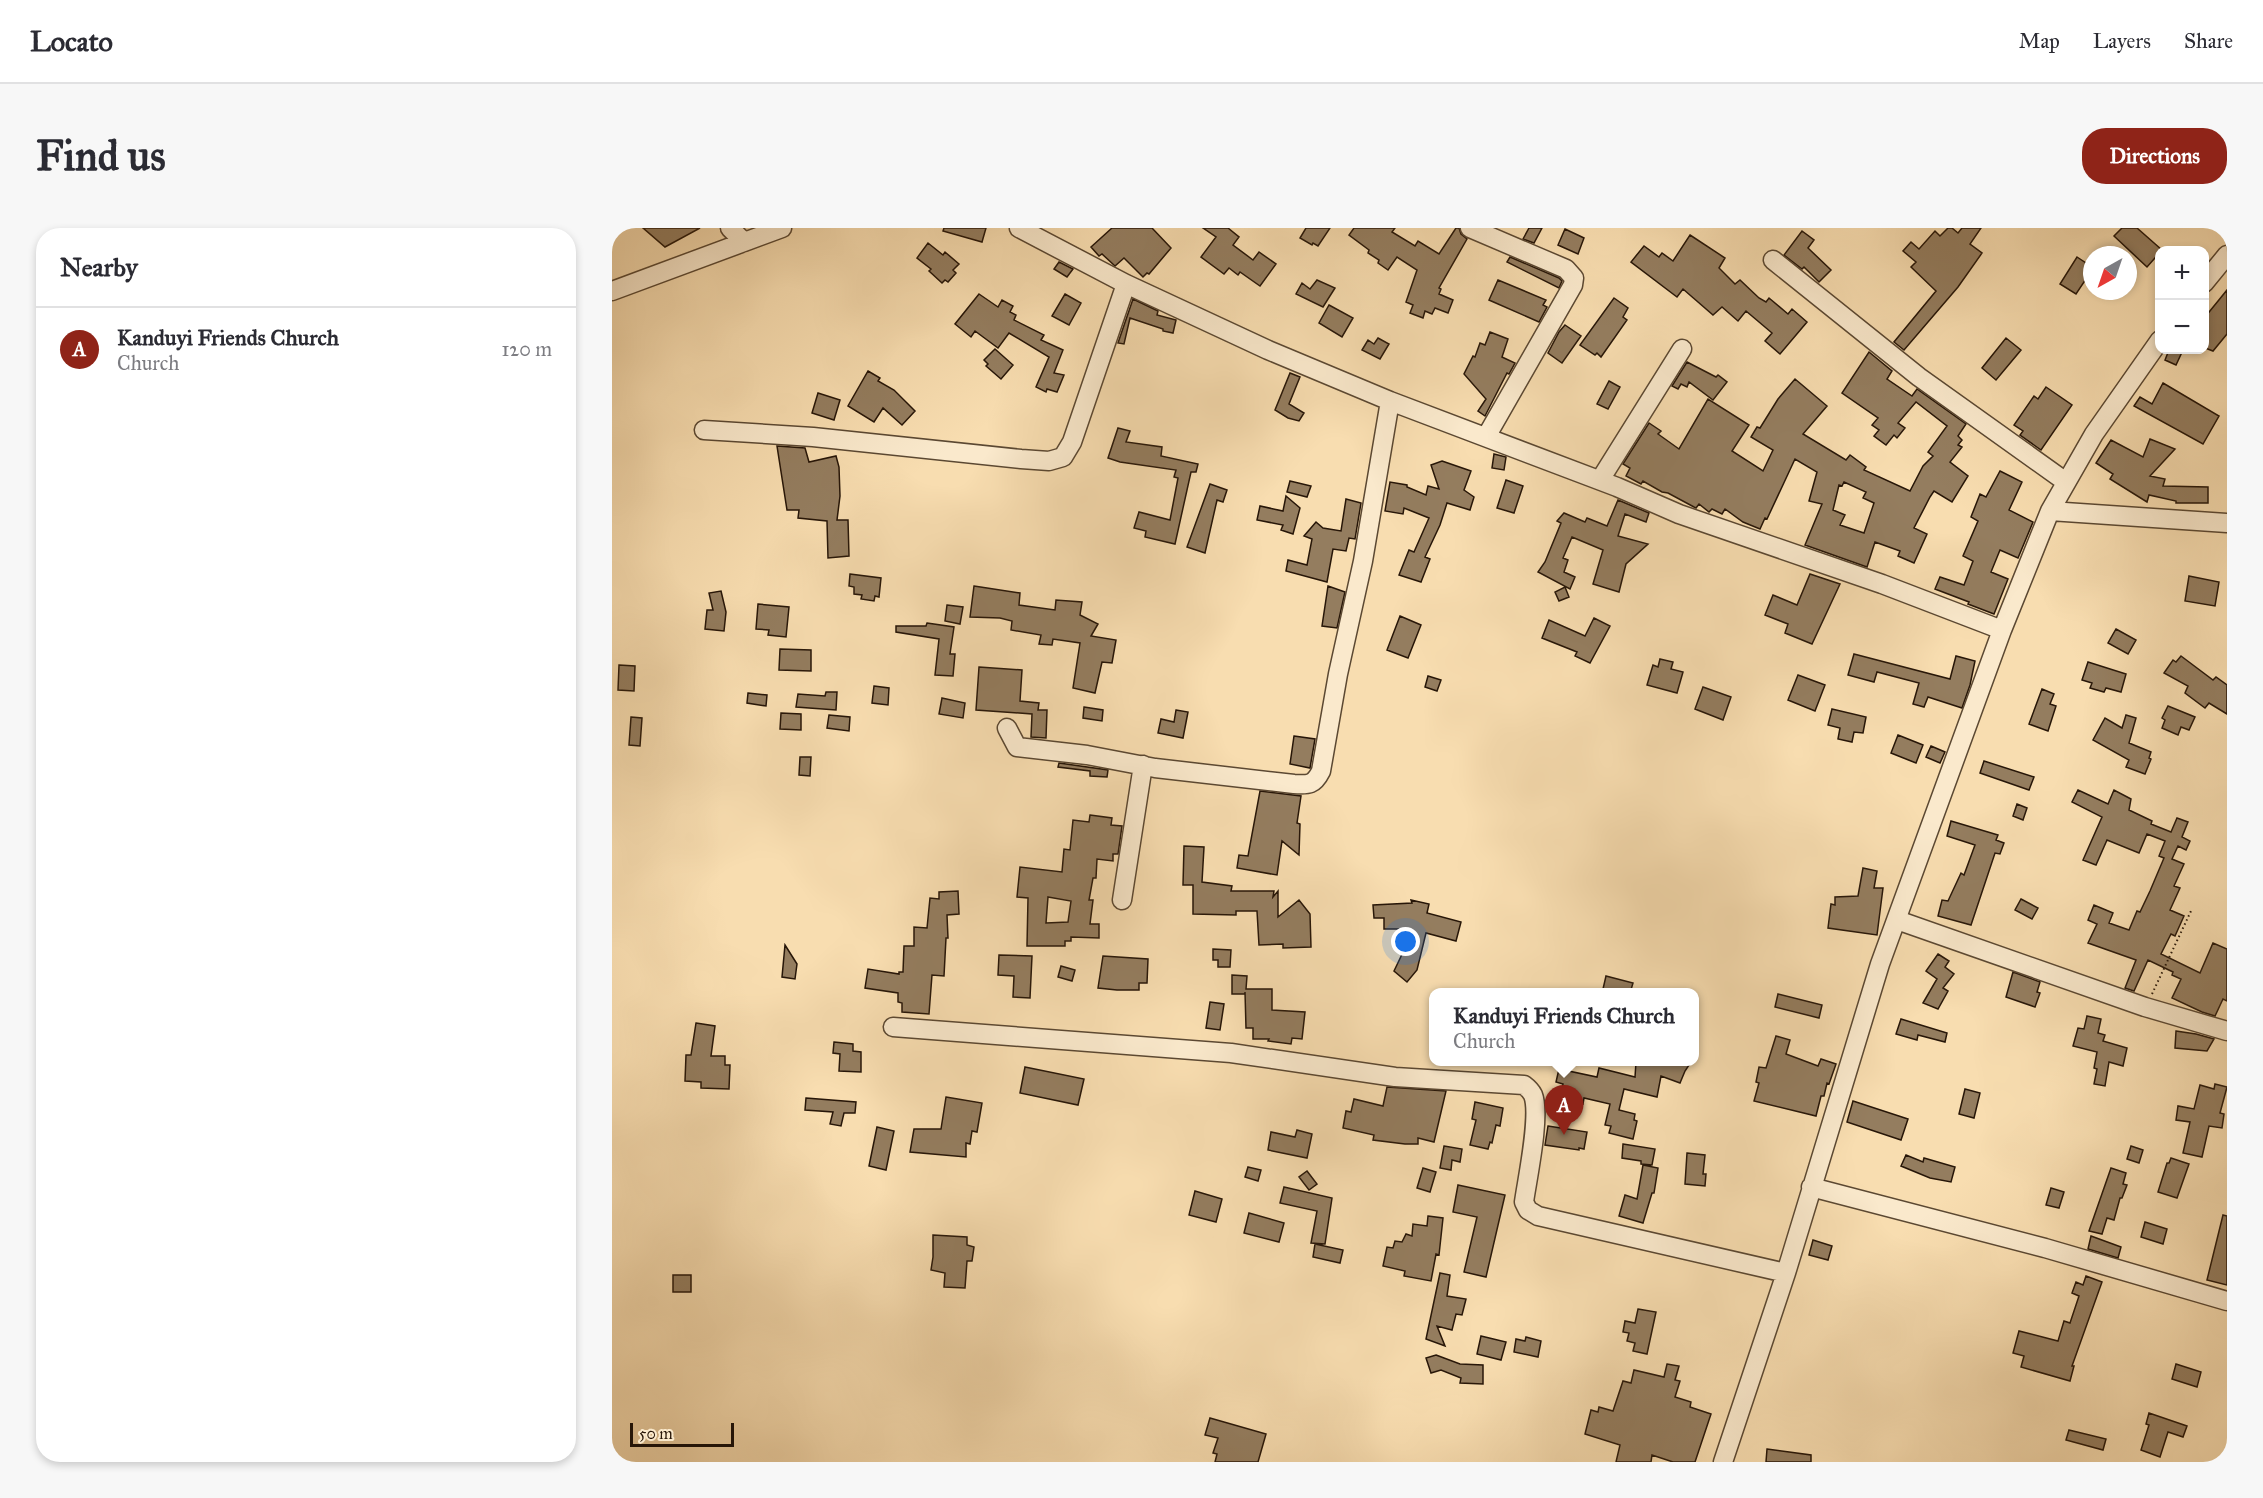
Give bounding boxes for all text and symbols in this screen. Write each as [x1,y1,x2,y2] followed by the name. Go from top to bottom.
[30,24,113,59] text: Locato
[2019,28,2060,54] text: Map
[2093,28,2151,54] text: Layers
[2184,28,2233,54] text: Share
[2082,128,2227,184] button: Directions
[36,130,166,182] text: Find us
[2083,246,2137,300] north arrow
[2155,246,2209,354] map controls
[2155,246,2209,300] button: +
[60,251,138,283] text: Nearby
[2155,300,2209,354] button: −
[117,324,339,351] text: Kanduyi Friends Church
[73,337,86,361] text: A
[501,337,552,361] text: 120 m
[117,351,179,375] text: Church
[1391,927,1420,956] your location
[1429,988,1699,1066] popup
[1453,1002,1675,1029] text: Kanduyi Friends Church
[1453,1029,1515,1053] text: Church
[1544,1086,1584,1135] pin: A
[630,1420,734,1448] scale bar
[639,1424,673,1443] text: 50 m

